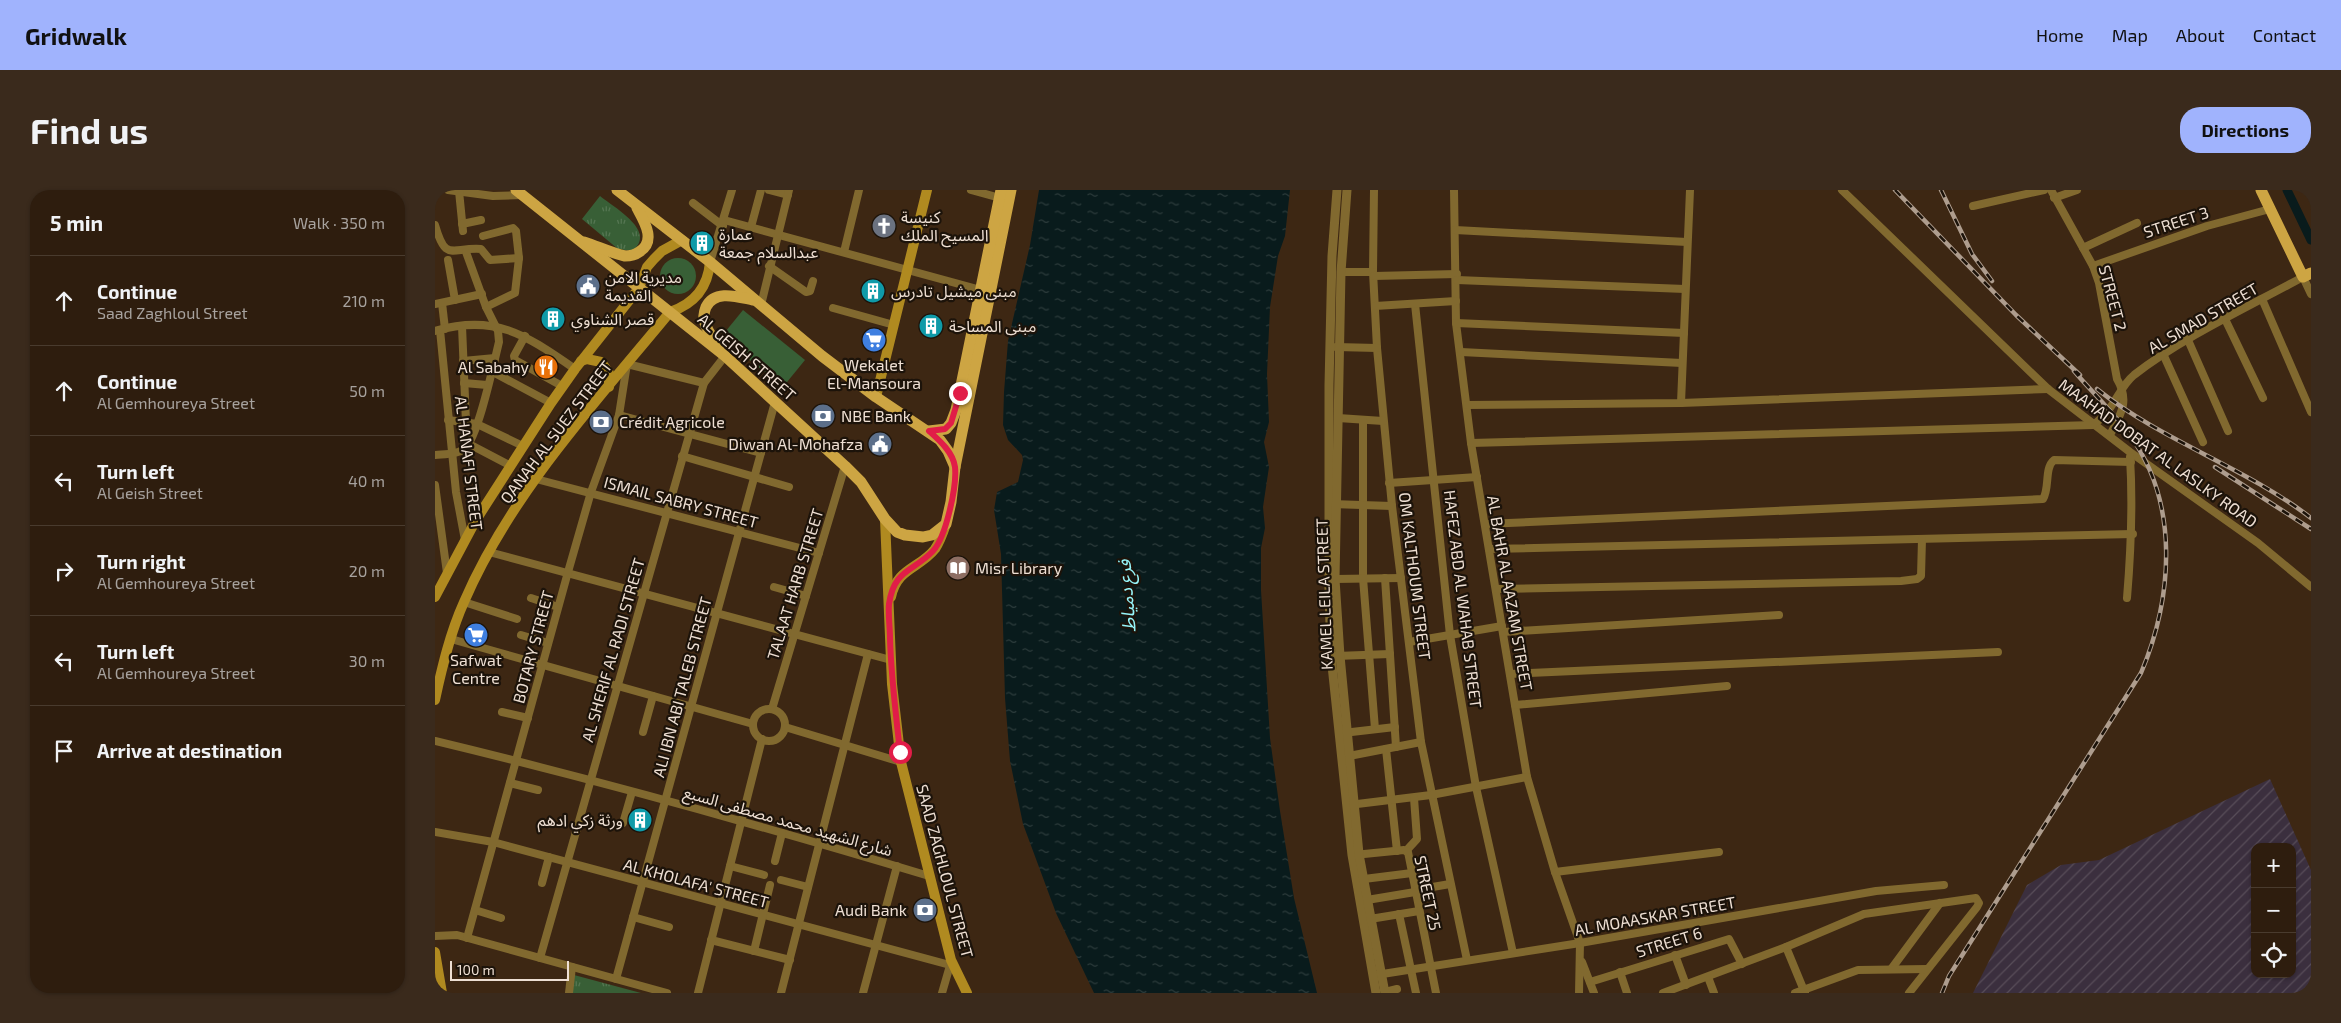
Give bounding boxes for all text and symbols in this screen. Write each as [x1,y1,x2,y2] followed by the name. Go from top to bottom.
[25,21,127,50] text: Gridwalk
[2036,24,2084,46] text: Home
[2112,24,2148,46] text: Map
[2176,24,2225,46] text: About
[2253,24,2316,46] text: Contact
[2180,107,2311,153] button: Directions
[30,109,148,151] text: Find us
[2141,202,2211,241] street label: STREET 3
[901,207,989,248] place label: كنيسة المسيح الملك
[50,210,103,235] text: 5 min
[293,213,385,232] text: Walk · 350 m
[871,213,897,239] church icon: كنيسة المسيح الملك
[719,224,818,265] place label: عمارة عبدالسلام جمعة
[689,230,715,256] building icon: عمارة عبدالسلام جمعة
[2096,263,2131,333] street label: STREET 2
[605,267,682,304] place label: مديرية الامن القديمة
[575,273,601,299] public building icon: مديرية الامن القديمة
[860,278,886,304] building icon: مبنى ميشيل تادرس
[2144,278,2261,357] street label: AL SMAD STREET
[97,280,177,303] text: Continue
[891,281,1017,301] place label: مبنى ميشيل تادرس
[50,287,78,315] icon: ahead
[342,291,385,310] text: 210 m
[97,303,248,322] text: Saad Zaghloul Street
[540,306,566,332] building icon: قصر الشناوي
[571,309,654,332] place label: قصر الشناوي
[695,309,800,404] street label: AL GEISH STREET
[918,313,944,339] building icon: مبنى المساحة
[949,316,1036,336] place label: مبنى المساحة
[861,327,887,353] supermarket icon: Wekalet El-Mansoura
[533,354,559,380] restaurant icon: Al Sabahy
[827,355,921,392] place label: Wekalet El-Mansoura
[458,357,530,376] place label: Al Sabahy
[496,357,616,507] street label: QANAH AL SUEZ STREET
[97,370,177,393] text: Continue
[2055,374,2261,531] street label: MAAHAD DOBAT AL LASLKY ROAD
[50,377,78,405] icon: ahead
[349,381,385,400] text: 50 m
[949,382,972,405] route end
[97,393,255,412] text: Al Gemhoureya Street
[452,395,487,531] street label: AL HANAFI STREET
[810,403,836,429] bank icon: NBE Bank
[841,406,911,425] place label: NBE Bank
[588,409,614,435] bank icon: Crédit Agricole
[619,412,725,431] place label: Crédit Agricole
[867,431,893,457] public building icon: Diwan Al-Mohafza
[728,434,863,453] place label: Diwan Al-Mohafza
[97,460,174,483] text: Turn left
[50,467,78,495] icon: left
[348,471,385,490] text: 40 m
[602,472,760,531] street label: ISMAIL SABRY STREET
[97,483,203,502] text: Al Geish Street
[1441,489,1486,709] street label: HAFEZ ABD AL WAHAB STREET
[1396,491,1435,661] street label: OM KALTHOUM STREET
[1484,494,1537,692] street label: AL BAHR AL AAZAM STREET
[762,506,827,662] street label: TALAAT HARB STREET
[1311,518,1336,670] street label: KAMEL LEILA STREET
[97,550,185,573] text: Turn right
[945,555,971,581] library icon: Misr Library
[577,556,648,744] street label: AL SHERIF AL RADI STREET
[50,557,78,585] icon: right
[975,558,1063,577] place label: Misr Library
[1112,558,1143,633] water label: فرع دمياط
[349,561,385,580] text: 20 m
[97,573,255,592] text: Al Gemhoureya Street
[508,588,557,705] street label: BOTARY STREET
[648,595,715,779] street label: ALI IBN ABI TALEB STREET
[463,622,489,648] supermarket icon: Safwat Centre
[97,640,174,663] text: Turn left
[50,647,78,675] icon: left
[450,650,502,687] place label: Safwat Centre
[349,651,385,670] text: 30 m
[97,663,255,682] text: Al Gemhoureya Street
[50,737,78,765] icon: arrive
[97,739,282,762] text: Arrive at destination
[889,741,912,764] route start
[681,782,895,863] street label: شارع الشهيد محمد مصطفى السبع
[913,782,978,960] street label: SAAD ZAGHLOUL STREET
[627,807,653,833] building icon: ورثة زكي ادهم
[538,810,623,833] place label: ورثة زكي ادهم
[2251,843,2296,978] map controls
[2251,843,2296,888] button: +
[621,854,771,911] street label: AL KHOLAFA' STREET
[1411,854,1446,932] street label: STREET 25
[2251,888,2296,933] button: −
[1573,892,1737,939] street label: AL MOAASKAR STREET
[912,897,938,923] bank icon: Audi Bank
[835,900,907,919] place label: Audi Bank
[1634,923,1704,961] street label: STREET 6
[2251,933,2296,978] button: locate
[450,958,569,981] scale bar
[457,961,495,978] text: 100 m

